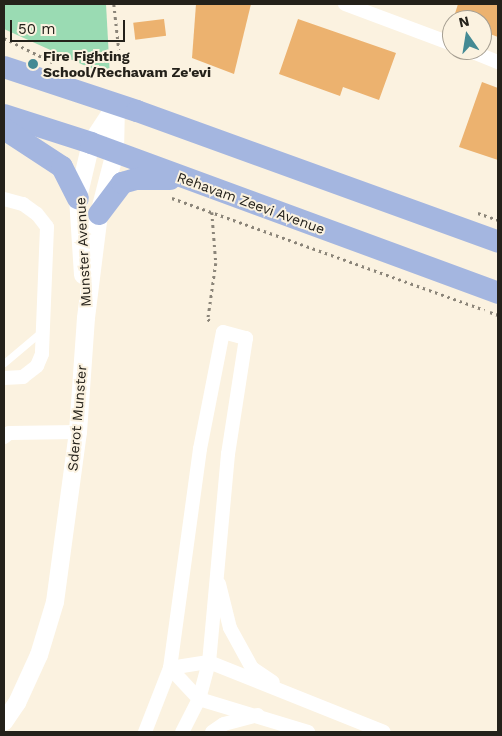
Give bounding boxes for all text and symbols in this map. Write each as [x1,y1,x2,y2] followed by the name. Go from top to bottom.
[12,10,128,42] scale bar
[442,10,492,60] north arrow
[457,12,471,30] text: N
[18,20,55,38] text: 50 m
[43,48,211,80] place label: Fire Fighting School/Rechavam Ze'evi
[27,58,39,70] marker: Fire Fighting School/Rechavam Ze'evi
[175,168,327,238] street label: Rehavam Zeevi Avenue
[72,196,94,308] street label: Munster Avenue
[64,364,90,472] street label: Sderot Munster

